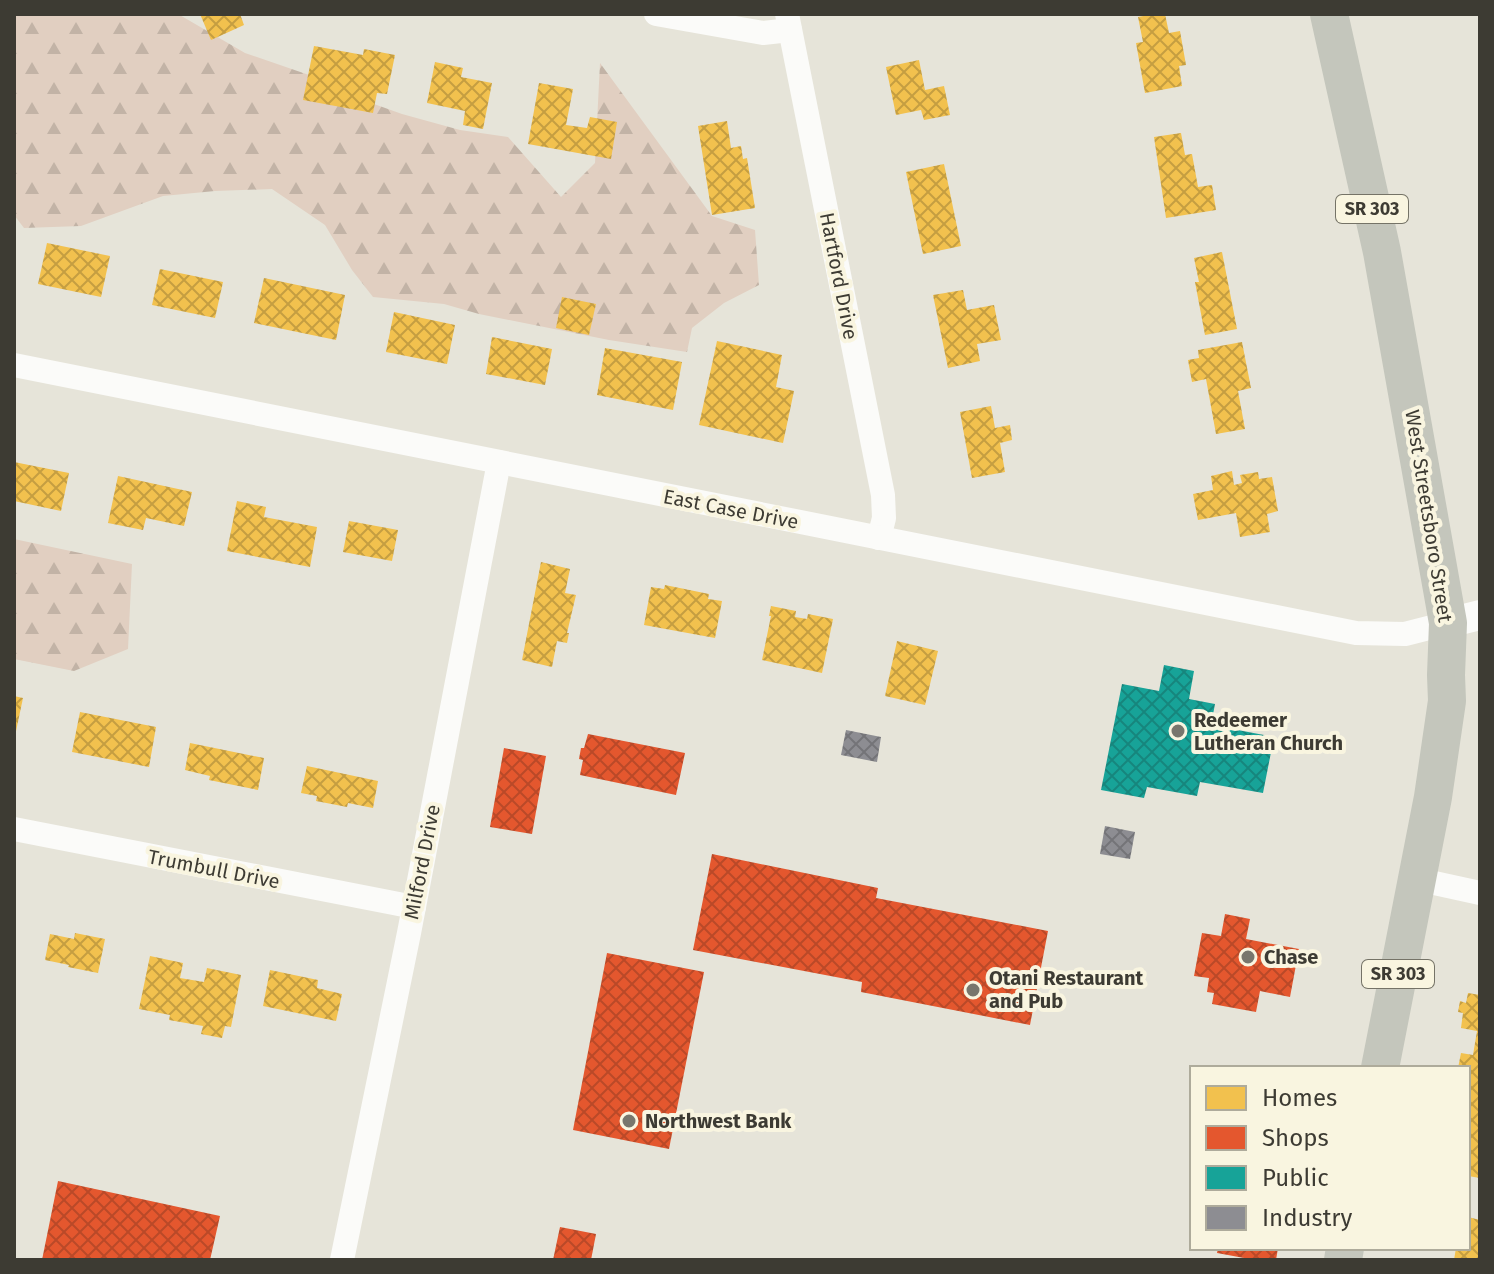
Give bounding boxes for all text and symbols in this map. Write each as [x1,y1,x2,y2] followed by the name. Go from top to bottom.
[1336,195,1408,223] road number: SR 303
[815,210,863,342] street label: Hartford Drive
[1400,408,1458,625] street label: West Streetsboro Street
[661,484,801,534] street label: East Case Drive
[1194,708,1343,755] place label: Redeemer Lutheran Church
[1169,722,1187,740] marker: Redeemer Lutheran Church
[399,803,445,921] street label: Milford Drive
[146,844,282,894] street label: Trumbull Drive
[1264,945,1318,969] place label: Chase
[1239,948,1257,966] marker: Chase
[1362,960,1434,988] road number: SR 303
[989,966,1144,1013] place label: Otani Restaurant and Pub
[964,981,982,999] marker: Otani Restaurant and Pub
[1190,1066,1470,1250] legend
[1262,1084,1337,1112] text: Homes
[645,1109,792,1133] place label: Northwest Bank
[620,1112,638,1130] marker: Northwest Bank
[1262,1124,1329,1152] text: Shops
[1262,1164,1329,1192] text: Public
[1262,1204,1353,1232] text: Industry

